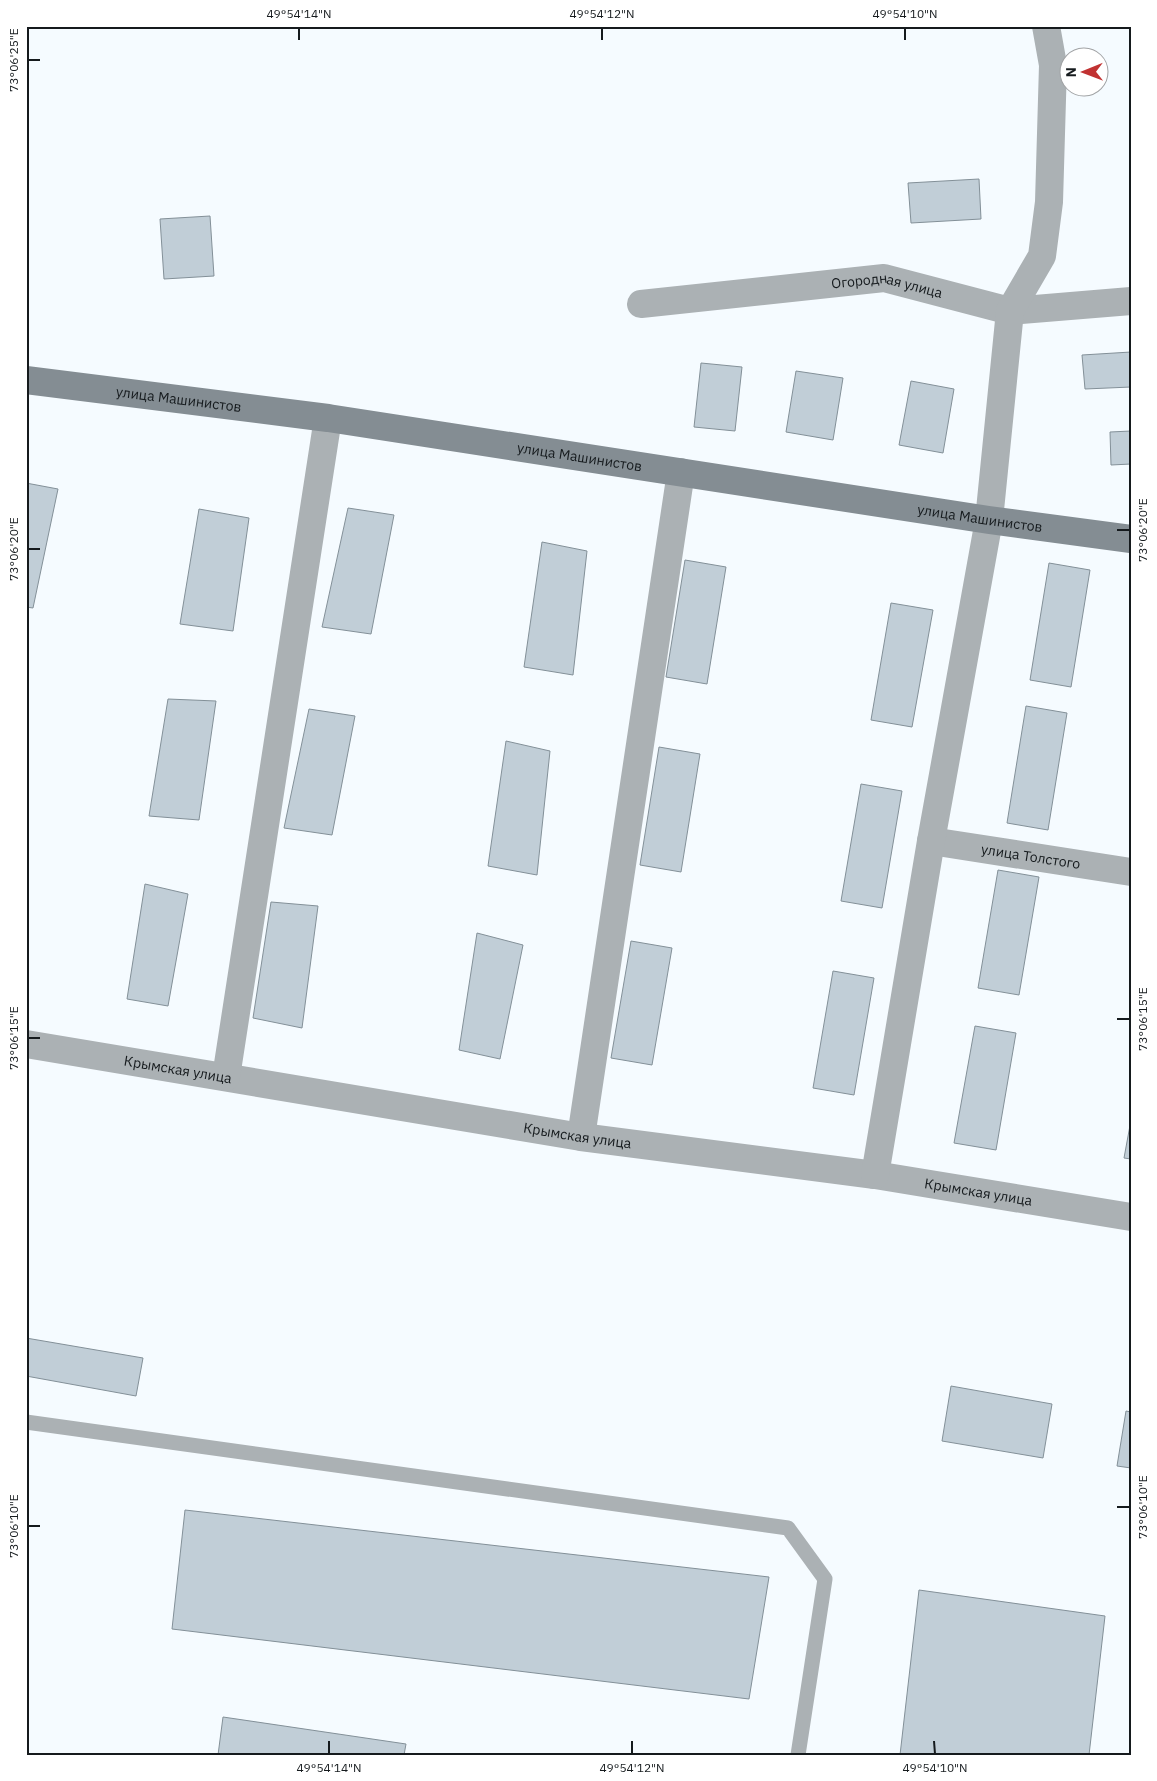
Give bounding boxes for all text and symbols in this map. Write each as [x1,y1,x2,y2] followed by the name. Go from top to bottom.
[266,6,332,21] text: 49°54'14"N
[569,6,635,21] text: 49°54'12"N
[872,6,938,21] text: 49°54'10"N
[6,28,21,92] text: 73°06'25"E
[1060,48,1110,98] north arrow
[1062,67,1080,77] text: N
[830,269,945,302] street label: Огородная улица
[115,382,242,416] street label: улица Машинистов
[516,438,643,475] street label: улица Машинистов
[1135,498,1150,562] text: 73°06'20"E
[916,500,1044,536] street label: улица Машинистов
[6,517,21,581] text: 73°06'20"E
[980,840,1082,873] street label: улица Толстого
[1135,987,1150,1051] text: 73°06'15"E
[6,1006,21,1070] text: 73°06'15"E
[123,1052,234,1087] street label: Крымская улица
[522,1118,633,1152] street label: Крымская улица
[923,1174,1034,1210] street label: Крымская улица
[1135,1475,1150,1539] text: 73°06'10"E
[6,1494,21,1558] text: 73°06'10"E
[296,1760,362,1775] text: 49°54'14"N
[599,1760,665,1775] text: 49°54'12"N
[902,1760,968,1775] text: 49°54'10"N

